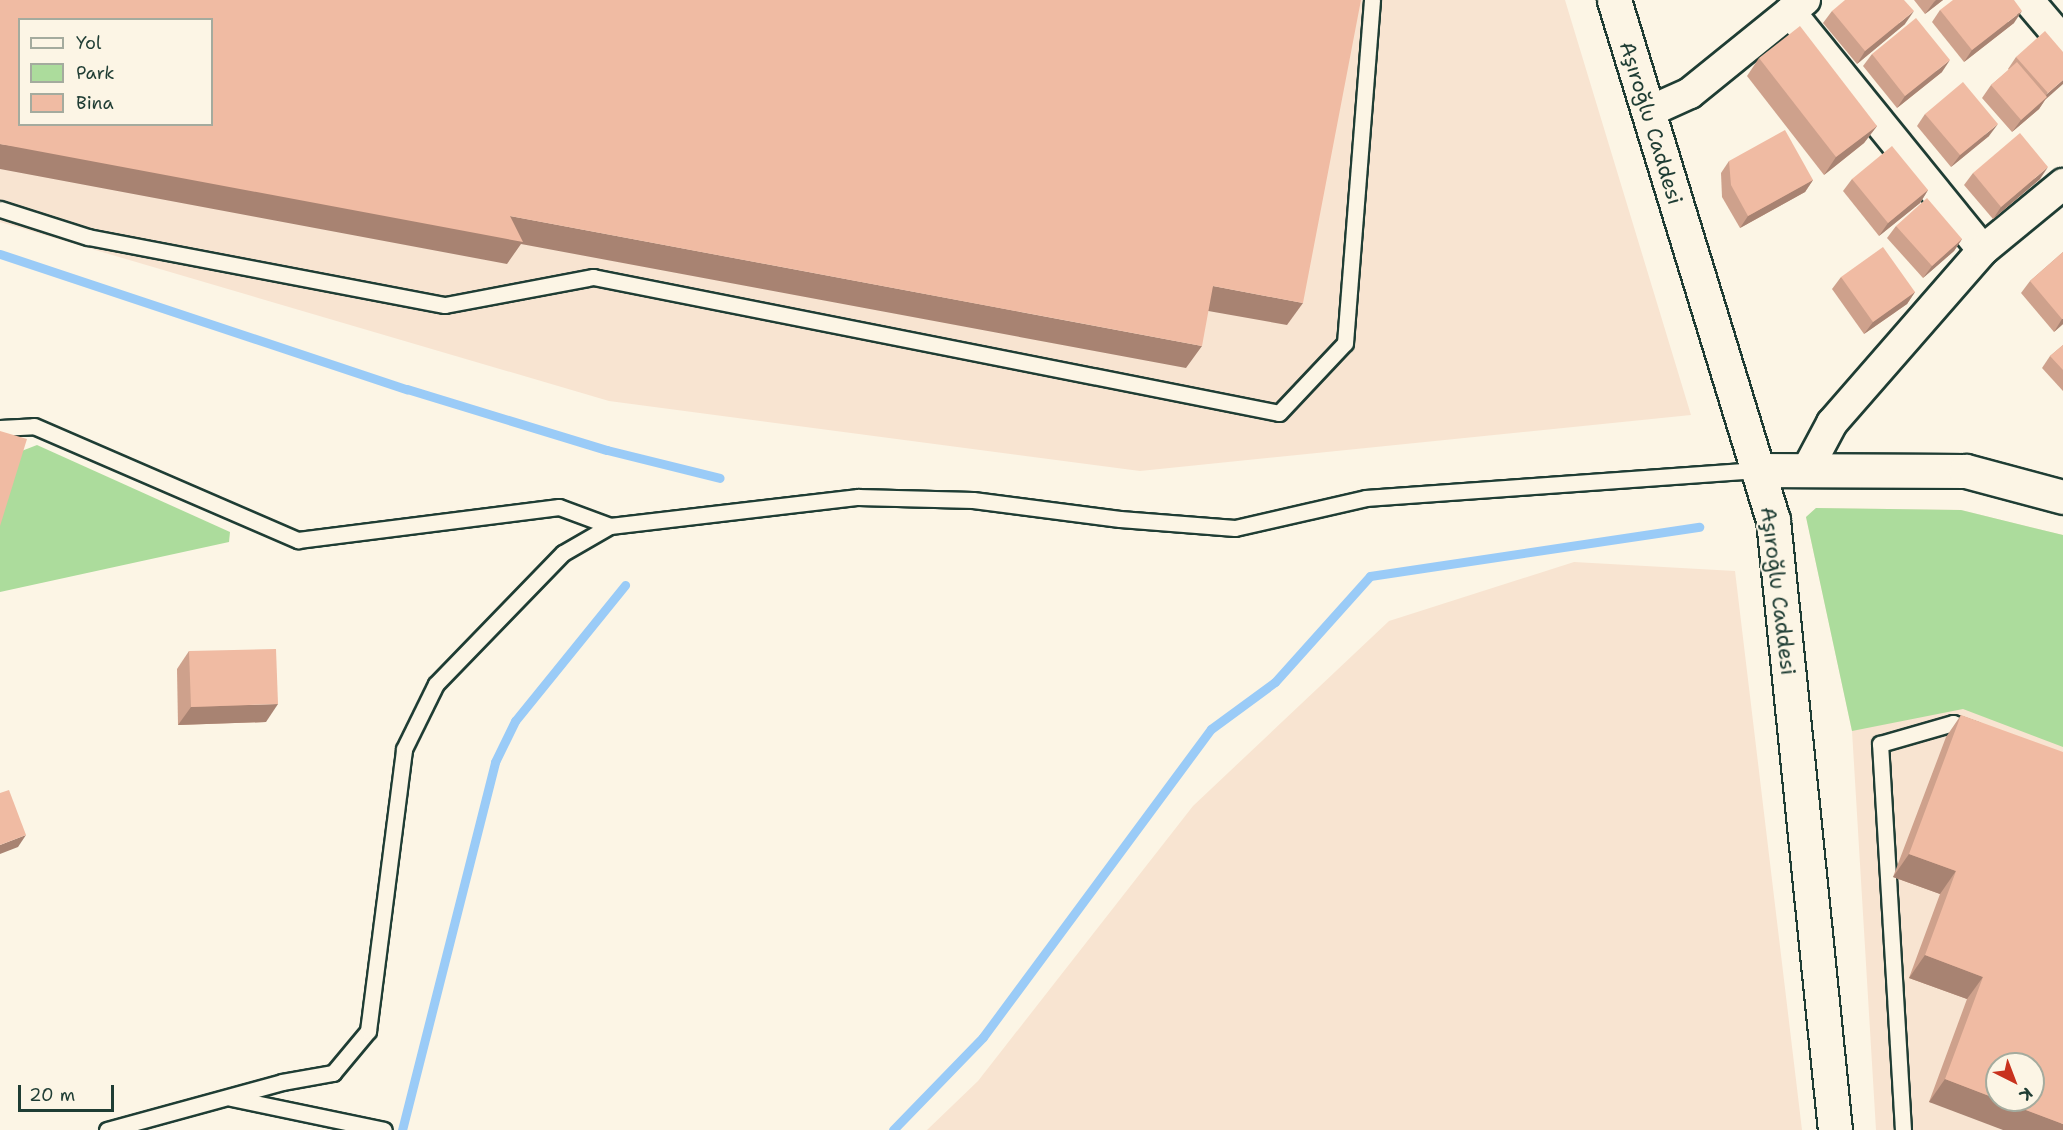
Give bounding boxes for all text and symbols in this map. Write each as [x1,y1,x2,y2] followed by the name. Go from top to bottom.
[18,18,213,126] legend
[76,31,101,55] text: Yol
[1614,38,1688,208] street label: Aşıroğlu Caddesi
[76,61,115,85] text: Park
[76,91,114,115] text: Bina
[1755,505,1801,677] street label: Aşıroğlu Caddesi
[1985,1052,2045,1112] north arrow
[21,1073,117,1111] scale bar
[29,1083,75,1107] text: 20 m
[2015,1083,2037,1106] text: K

